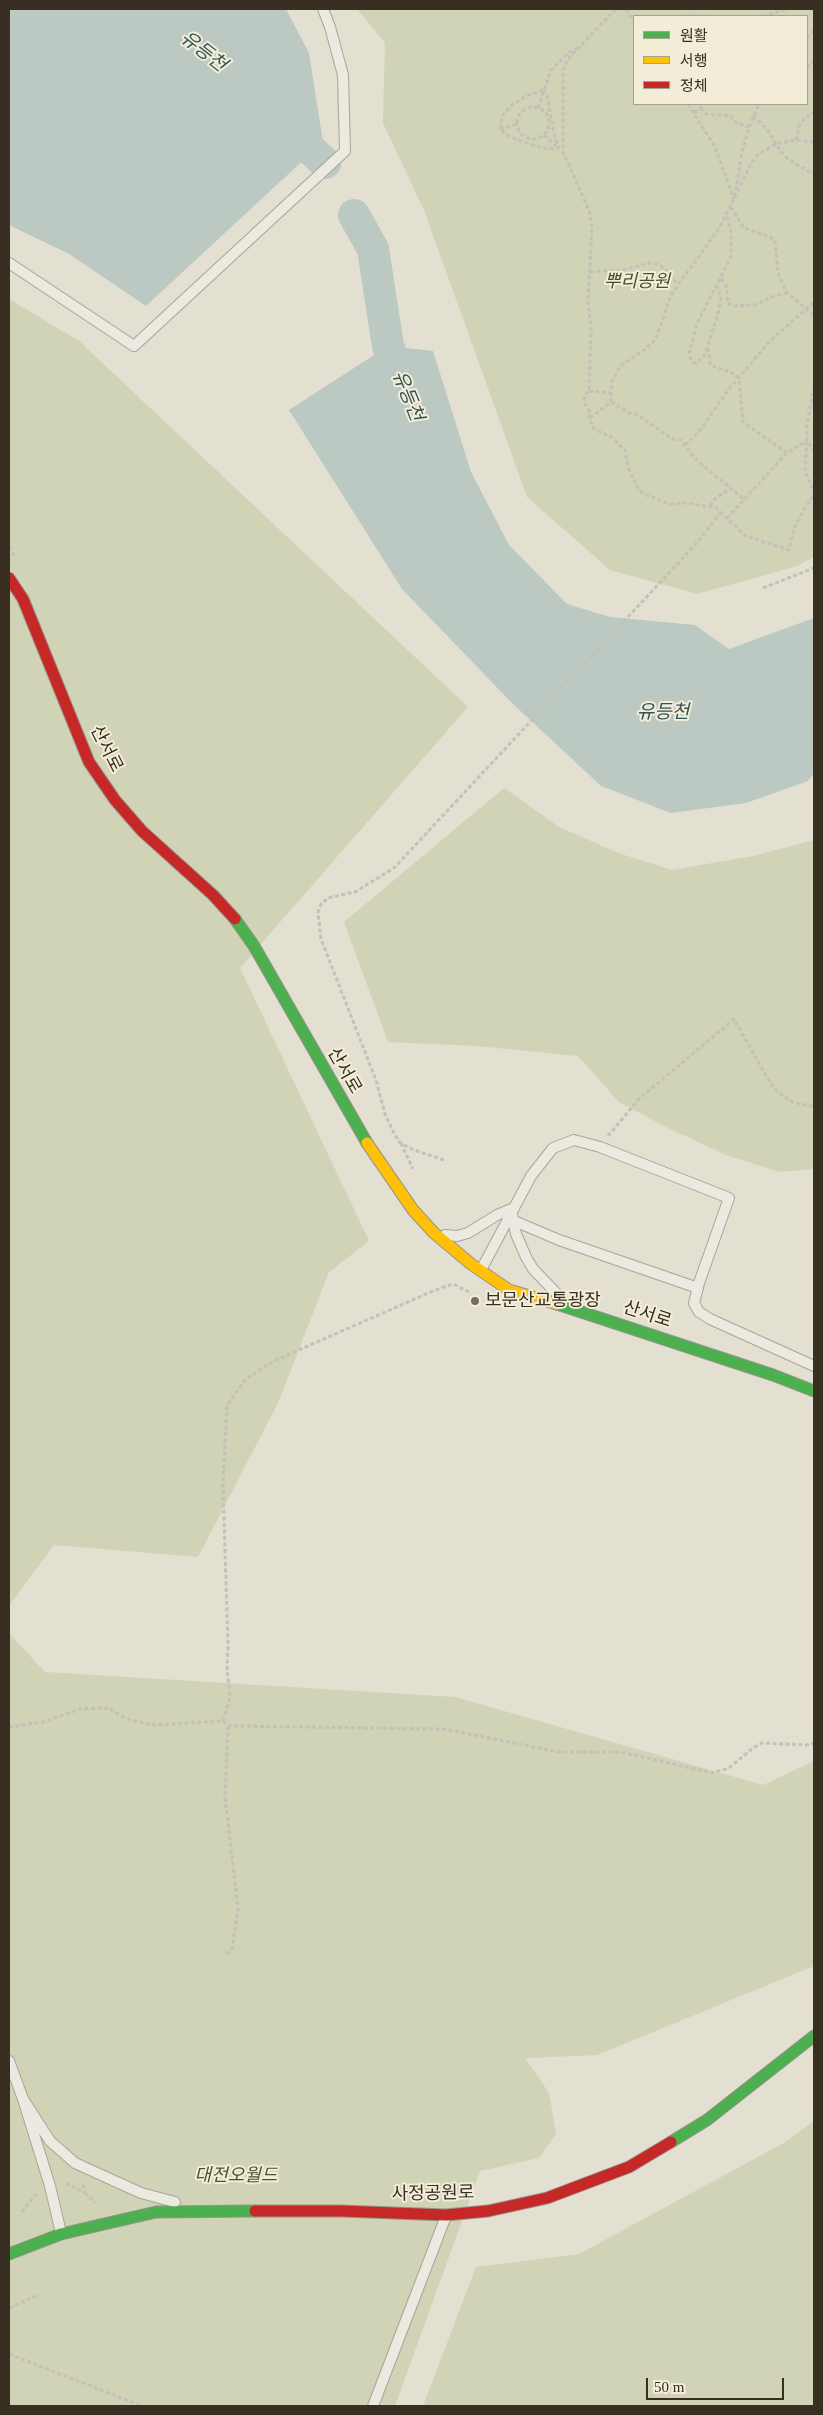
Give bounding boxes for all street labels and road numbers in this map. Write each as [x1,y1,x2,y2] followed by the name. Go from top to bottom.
[85,722,127,776] street label: 산서로
[322,1044,366,1098] street label: 산서로
[620,1297,674,1333] street label: 산서로
[391,2182,475,2206] street label: 사정공원로

